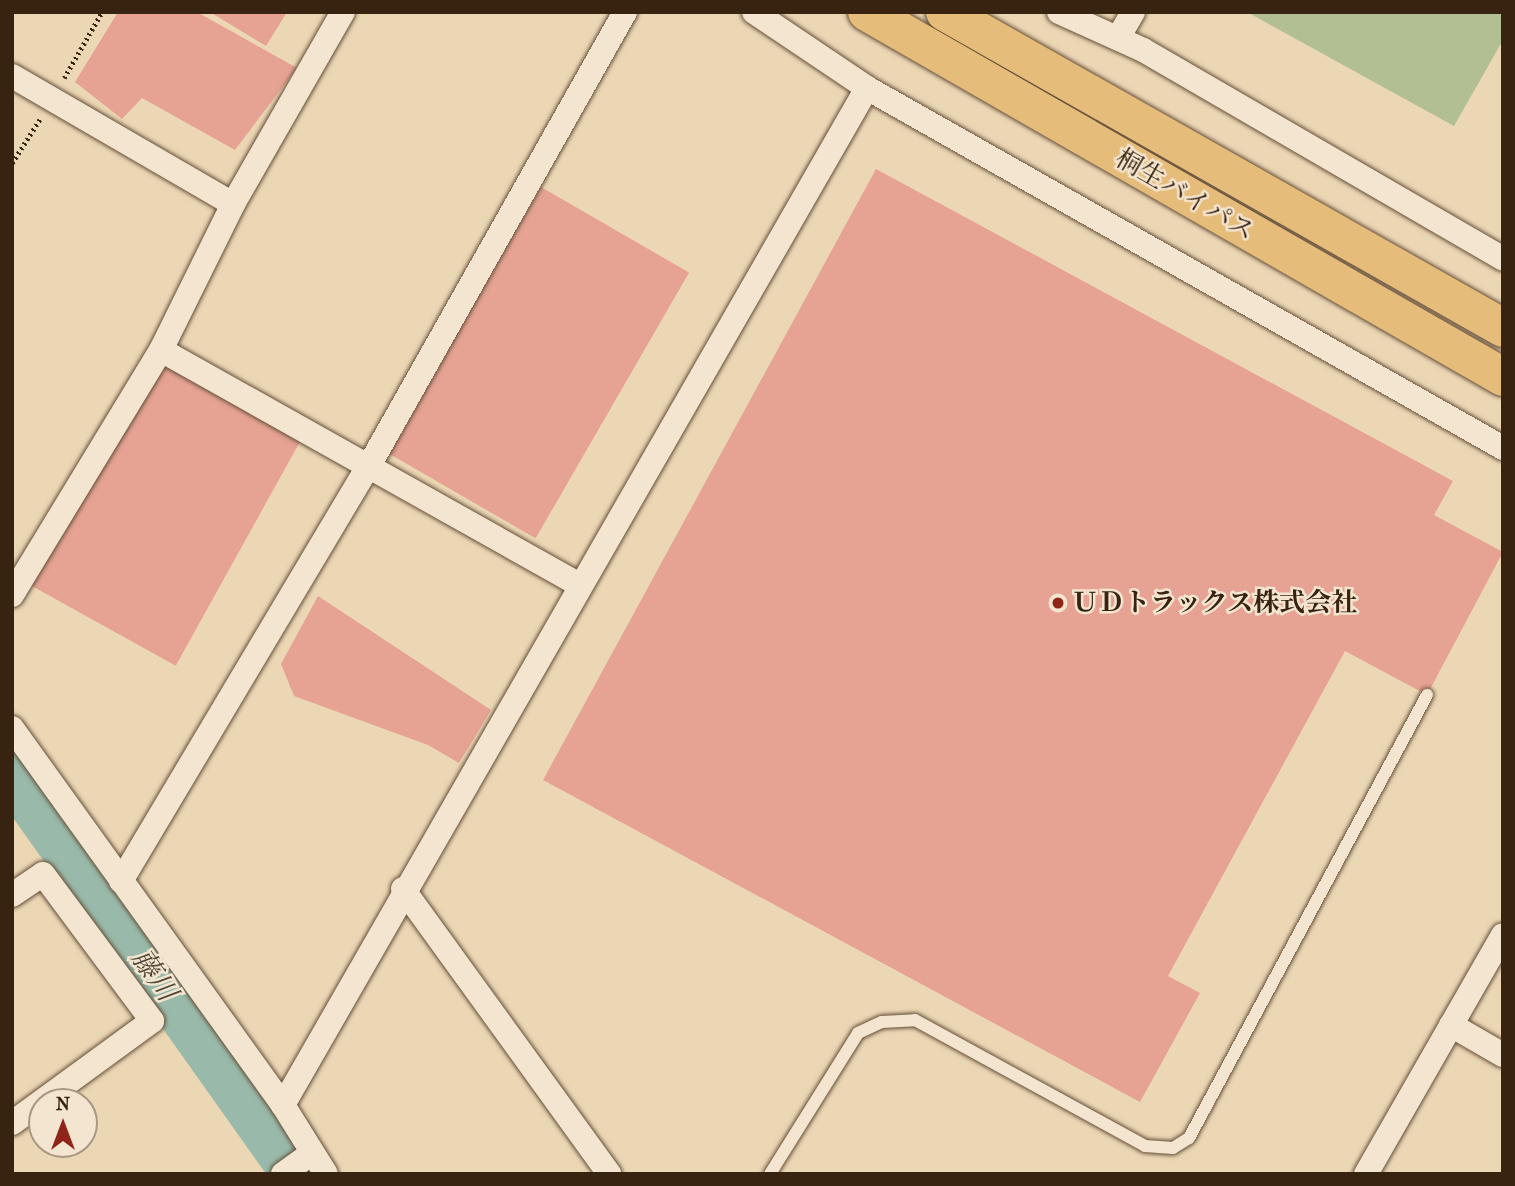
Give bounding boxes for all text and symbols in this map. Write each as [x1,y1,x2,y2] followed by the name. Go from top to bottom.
[1110,142,1260,248] street label: 桐生バイパス
[1072,587,1358,619] place label: ＵＤトラックス株式会社
[1050,595,1066,611] marker: ＵＤトラックス株式会社
[124,942,184,1008] water label: 藤川
[28,1088,98,1158] north arrow
[56,1093,70,1115] text: N

